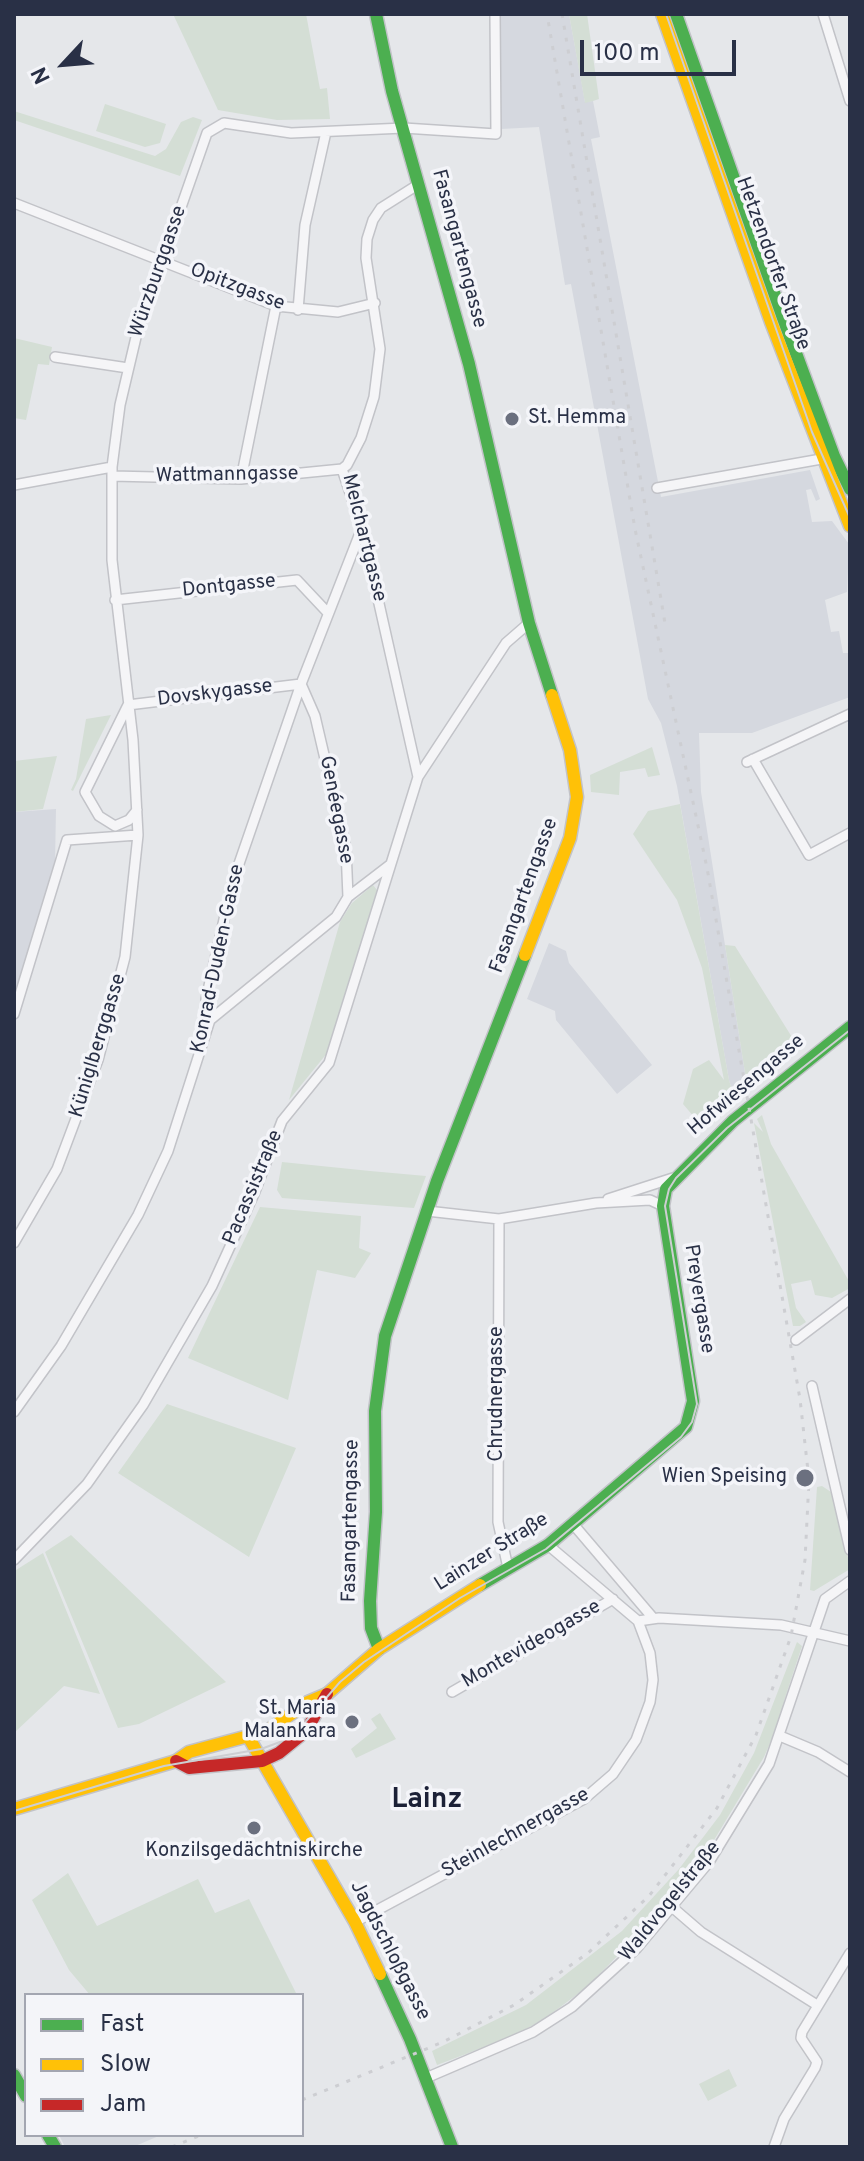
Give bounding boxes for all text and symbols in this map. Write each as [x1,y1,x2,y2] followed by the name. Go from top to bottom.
[24,24,104,104] north arrow
[584,24,740,74] scale bar
[594,39,660,69] text: 100 m
[26,62,58,88] text: N
[425,167,491,331] street label: Fasangartengasse
[730,174,814,354] street label: Hetzendorfer Straße
[125,203,193,341] street label: Würzburggasse
[186,259,288,317] street label: Opitzgasse
[528,407,626,431] place label: St. Hemma
[503,410,521,428] marker: St. Hemma
[155,463,299,489] street label: Wattmanngasse
[336,472,390,604] street label: Melchartgasse
[181,570,277,604] street label: Dontgasse
[156,675,274,713] street label: Dovskygasse
[313,754,357,866] street label: Genéegasse
[486,815,564,977] street label: Fasangartengasse
[187,862,251,1056] street label: Konrad-Duden-Gasse
[66,971,132,1121] street label: Küniglberggasse
[684,1030,810,1142] street label: Hofwiesengasse
[219,1127,289,1249] street label: Pacassistraße
[678,1243,718,1355] street label: Preyergasse
[486,1326,510,1462] street label: Chrudnergasse
[339,1439,365,1603] street label: Fasangartengasse
[661,1466,787,1490] place label: Wien Speising
[794,1467,816,1489] marker: Wien Speising
[431,1508,553,1598] street label: Lainzer Straße
[458,1596,606,1694] street label: Montevideogasse
[244,1698,336,1745] place label: St. Maria Malankara
[343,1713,361,1731] marker: St. Maria Malankara
[438,1783,594,1885] street label: Steinlechnergasse
[391,1784,463,1818] district label: Lainz
[245,1819,263,1837] marker: Konzilsgedächtniskirche
[615,1837,727,1967] street label: Waldvogelstraße
[145,1840,363,1864] place label: Konzilsgedächtniskirche
[344,1877,434,2025] street label: Jagdschloßgasse
[24,1993,304,2137] legend
[100,2010,144,2040] text: Fast
[100,2050,151,2080] text: Slow
[100,2090,146,2120] text: Jam

